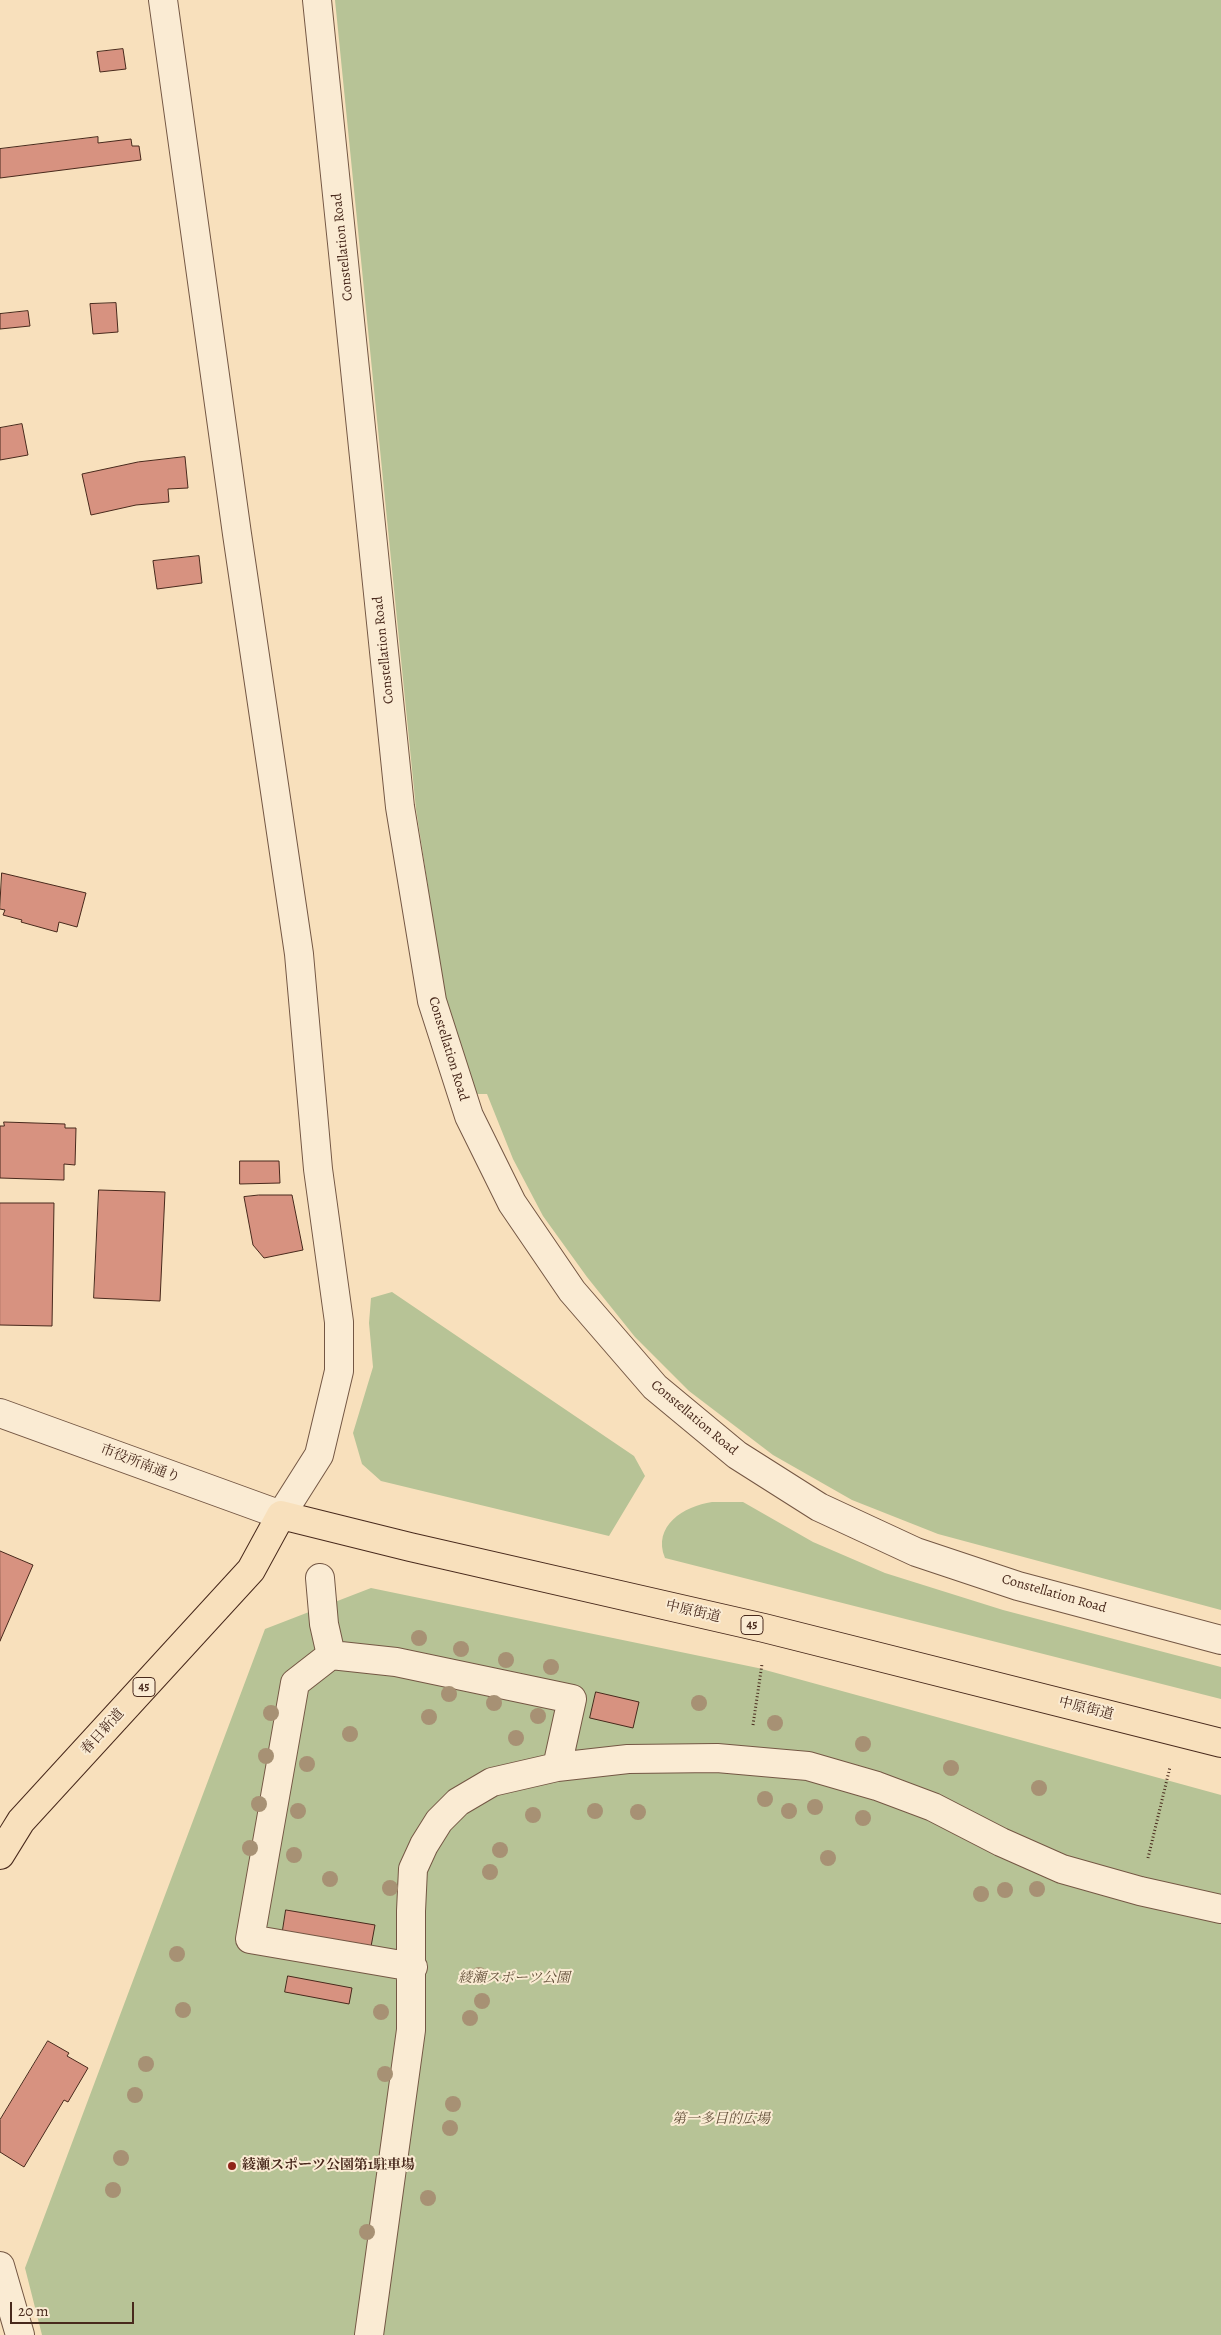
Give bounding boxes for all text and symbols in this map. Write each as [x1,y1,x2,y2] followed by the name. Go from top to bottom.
[329,192,357,302] street label: Constellation Road
[370,595,398,705] street label: Constellation Road
[424,995,472,1103] street label: Constellation Road
[647,1377,741,1459] street label: Constellation Road
[98,1441,182,1487] street label: 市役所南通り
[1000,1571,1108,1617] street label: Constellation Road
[664,1598,722,1626] street label: 中原街道
[741,1616,763,1634] road number: 45
[133,1678,155,1696] road number: 45
[1057,1694,1115,1724] street label: 中原街道
[78,1706,128,1758] street label: 春日新道
[458,1971,570,1987] park label: 綾瀬スポーツ公園
[672,2112,770,2128] park label: 第一多目的広場
[242,2158,415,2174] place label: 綾瀬スポーツ公園第1駐車場
[226,2160,238,2172] marker: 綾瀬スポーツ公園第1駐車場
[12,2292,136,2324] scale bar
[18,2301,49,2321] text: 20 m

